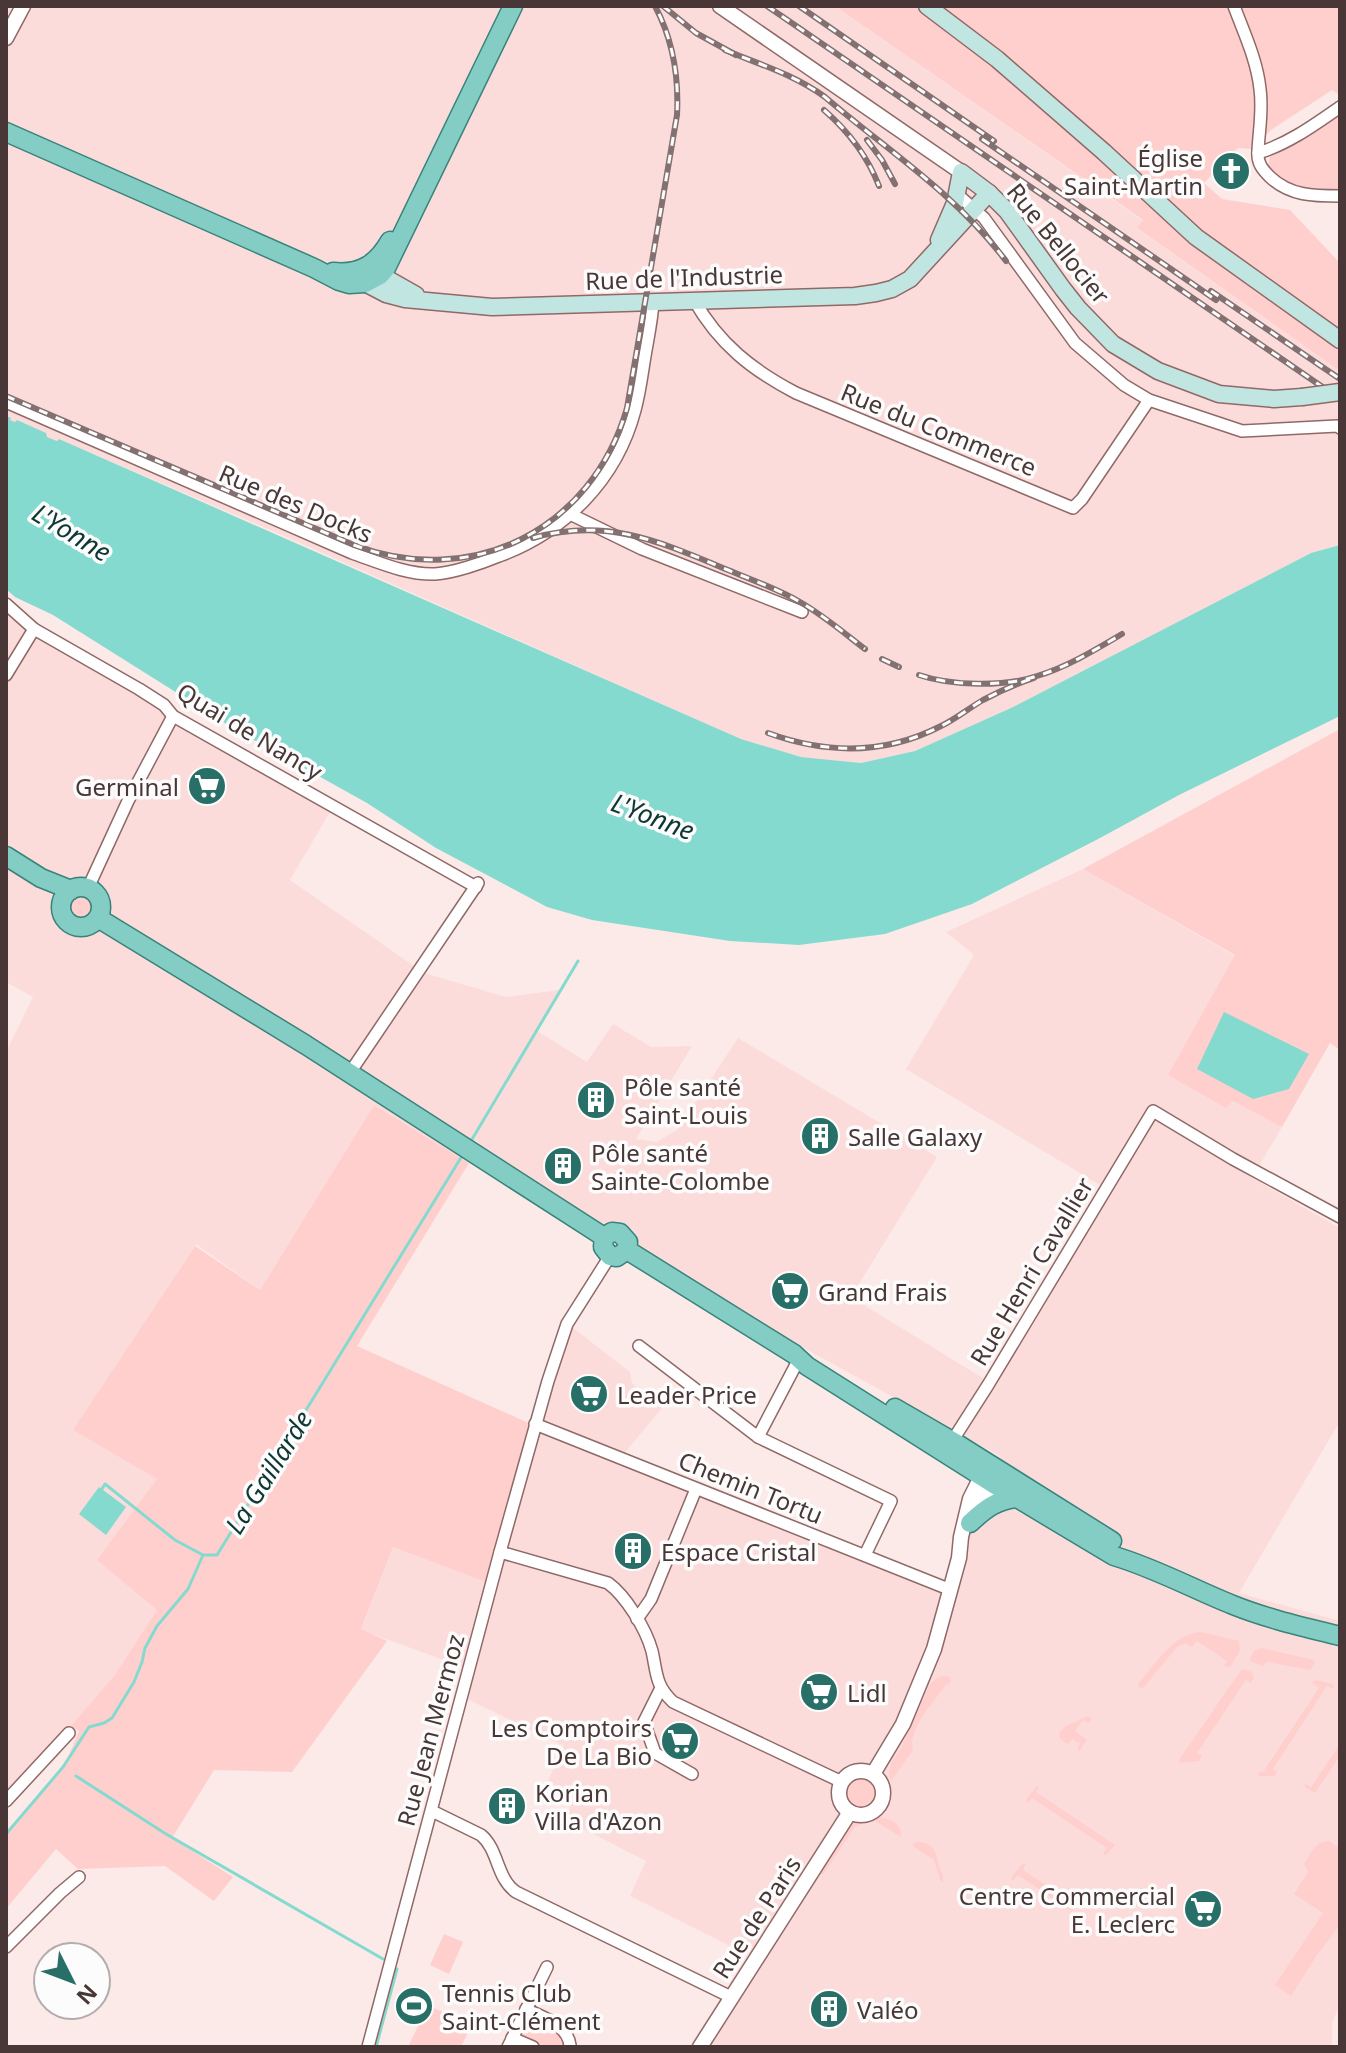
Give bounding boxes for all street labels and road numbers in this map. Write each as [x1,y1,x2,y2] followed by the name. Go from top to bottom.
[1000,176,1118,310] street label: Rue Bellocier
[584,257,784,297] street label: Rue de l'Industrie
[836,375,1042,483] street label: Rue du Commerce
[214,456,378,550] street label: Rue des Docks
[171,675,330,788] street label: Quai de Nancy
[962,1171,1100,1371] street label: Rue Henri Cavallier
[674,1443,828,1531] street label: Chemin Tortu
[389,1630,471,1830] street label: Rue Jean Mermoz
[704,1849,808,1985] street label: Rue de Paris

